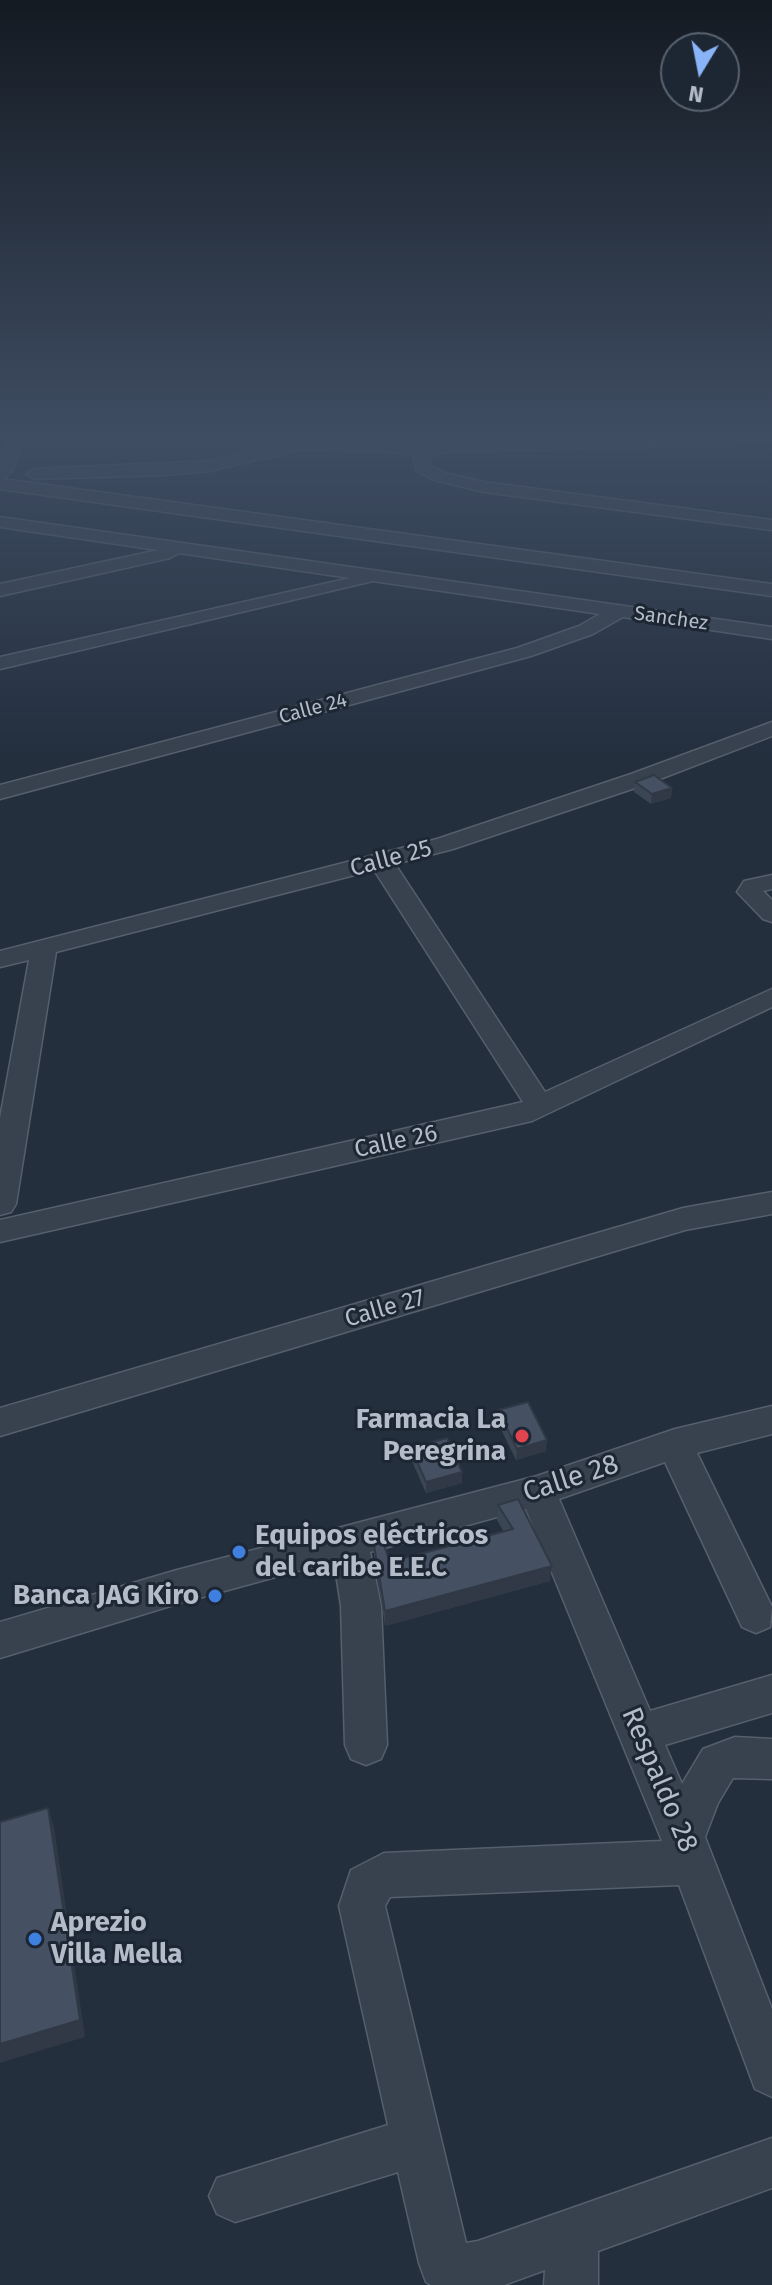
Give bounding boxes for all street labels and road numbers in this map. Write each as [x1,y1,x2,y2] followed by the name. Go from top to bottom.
[633,602,709,636] street label: Sanchez
[276,688,350,730] street label: Calle 24
[347,834,435,884] street label: Calle 25
[352,1119,440,1165] street label: Calle 26
[342,1284,428,1334] street label: Calle 27
[519,1448,623,1510] street label: Calle 28
[613,1703,705,1857] street label: Respaldo 28

